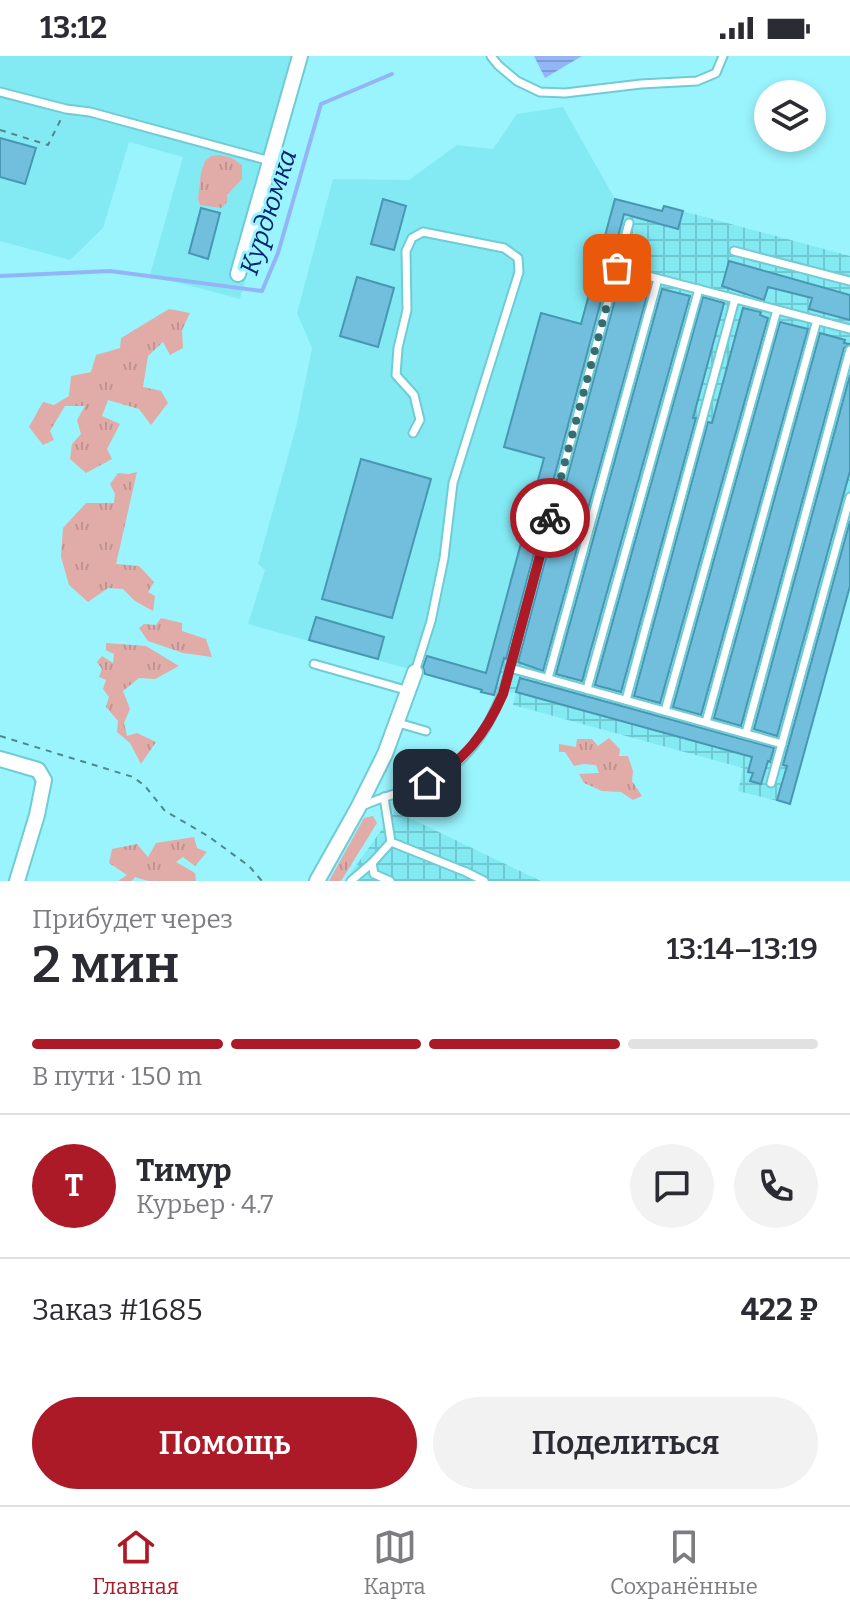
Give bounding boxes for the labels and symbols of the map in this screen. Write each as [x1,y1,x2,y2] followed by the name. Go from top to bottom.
[234,146,303,279] water label: Курдюмка
[583,234,651,302] pin
[510,478,590,558] courier
[393,749,461,817] pin

